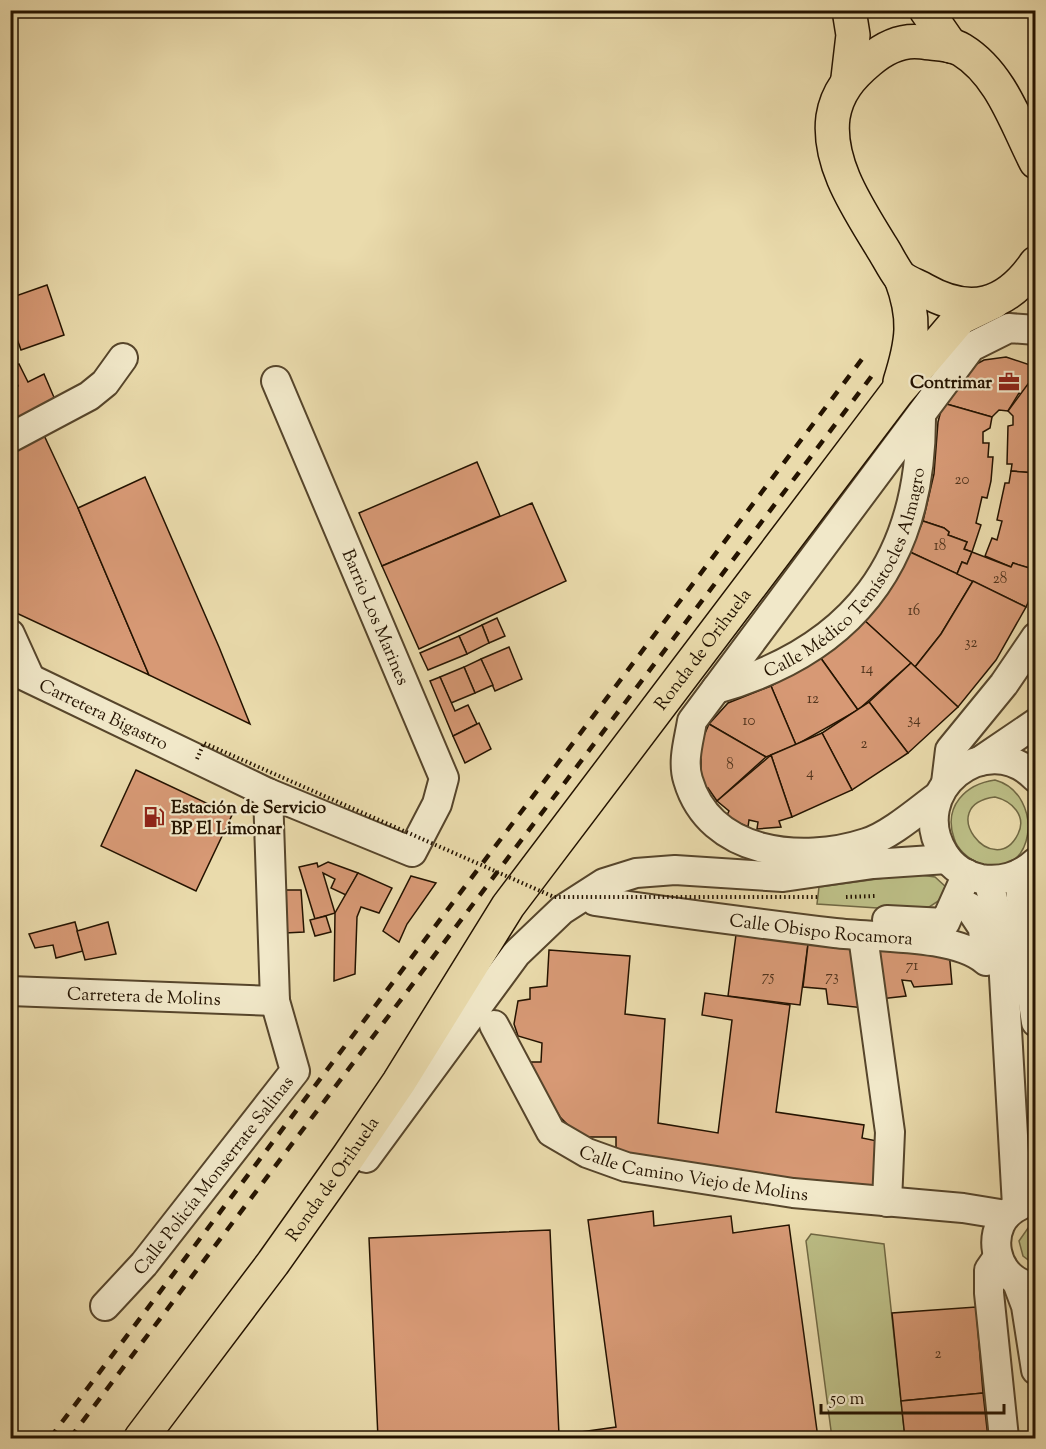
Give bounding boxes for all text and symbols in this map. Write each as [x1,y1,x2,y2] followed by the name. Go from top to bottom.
[997,370,1021,394] office icon: Contrimar
[910,371,992,397] place label: Contrimar
[760,466,933,686] street label: Calle Médico Temístocles Almagro
[955,470,970,491] house number: 20
[934,536,946,557] house number: 18
[334,546,415,690] street label: Barrio Los Marines
[993,569,1007,590] house number: 28
[649,584,759,717] street label: Ronda de Orihuela
[908,601,920,622] house number: 16
[964,633,978,654] house number: 32
[861,659,874,680] house number: 14
[34,674,172,758] street label: Carretera Bigastro
[807,689,819,710] house number: 12
[907,710,921,731] house number: 34
[743,711,756,732] house number: 10
[860,734,868,755] house number: 2
[726,755,734,776] house number: 8
[806,763,814,784] house number: 4
[171,796,326,843] place label: Estación de Servicio BP El Limonar
[142,805,166,829] fuel station icon: Estación de Servicio BP El Limonar
[728,909,914,954] street label: Calle Obispo Rocamora
[906,956,918,977] house number: 71
[762,967,774,988] house number: 75
[825,967,839,988] house number: 73
[67,982,221,1014] street label: Carretera de Molins
[129,1071,301,1282] street label: Calle Policía Monserrate Salinas
[281,1112,387,1248] street label: Ronda de Orihuela
[573,1140,809,1209] street label: Calle Camino Viejo de Molins
[934,1344,942,1365] house number: 2
[821,1377,1004,1415] scale bar
[829,1387,865,1413] text: 50 m

